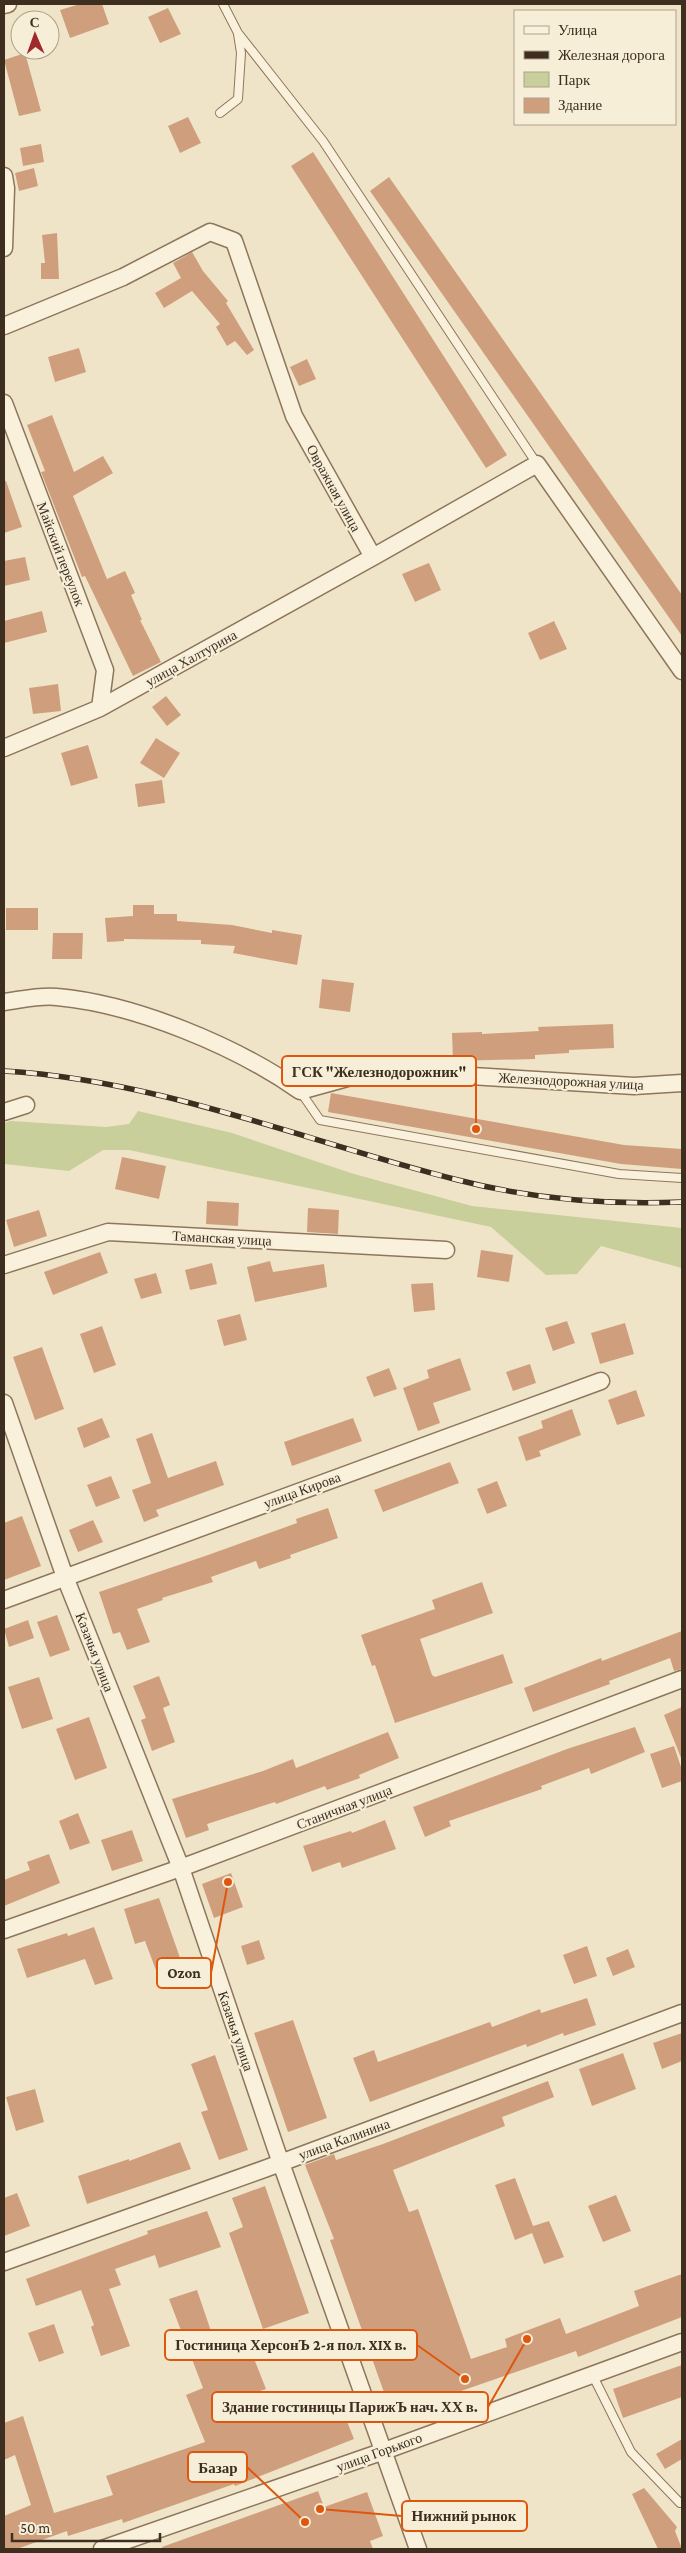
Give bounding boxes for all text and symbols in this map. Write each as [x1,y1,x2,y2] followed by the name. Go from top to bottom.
[10,10,60,60] north arrow
[514,10,676,125] legend
[29,14,40,30] text: С
[558,22,597,38] text: Улица
[558,47,665,63] text: Железная дорога
[558,72,591,88] text: Парк
[558,97,602,113] text: Здание
[304,442,365,535] street label: Овражная улица
[34,500,88,609] street label: Майский переулок
[143,626,240,690] street label: улица Халтурина
[282,1056,476,1086] callout: ГСК "Железнодорожник"
[292,1064,466,1080] text: ГСК "Железнодорожник"
[498,1069,645,1093] street label: Железнодорожная улица
[172,1227,273,1249] street label: Таманская улица
[261,1468,343,1511] street label: улица Кирова
[73,1610,118,1695] street label: Казачья улица
[294,1781,395,1833] street label: Станичная улица
[157,1958,211,1988] callout: Ozon
[167,1965,201,1981] text: Ozon
[215,1989,257,2074] street label: Казачья улица
[296,2115,393,2163] street label: улица Калинина
[165,2330,417,2360] callout: Гостиница ХерсонЪ 2-я пол. XIX в.
[175,2337,407,2353] text: Гостиница ХерсонЪ 2-я пол. XIX в.
[212,2392,488,2422] callout: Здание гостиницы ПарижЪ нач. ХХ в.
[222,2399,478,2415] text: Здание гостиницы ПарижЪ нач. ХХ в.
[334,2429,424,2475] street label: улица Горького
[188,2452,247,2482] callout: Базар
[198,2460,238,2476] text: Базар
[402,2501,527,2531] callout: Нижний рынок
[412,2508,517,2524] text: Нижний рынок
[12,2510,160,2542] scale bar
[20,2520,50,2536] text: 50 m

